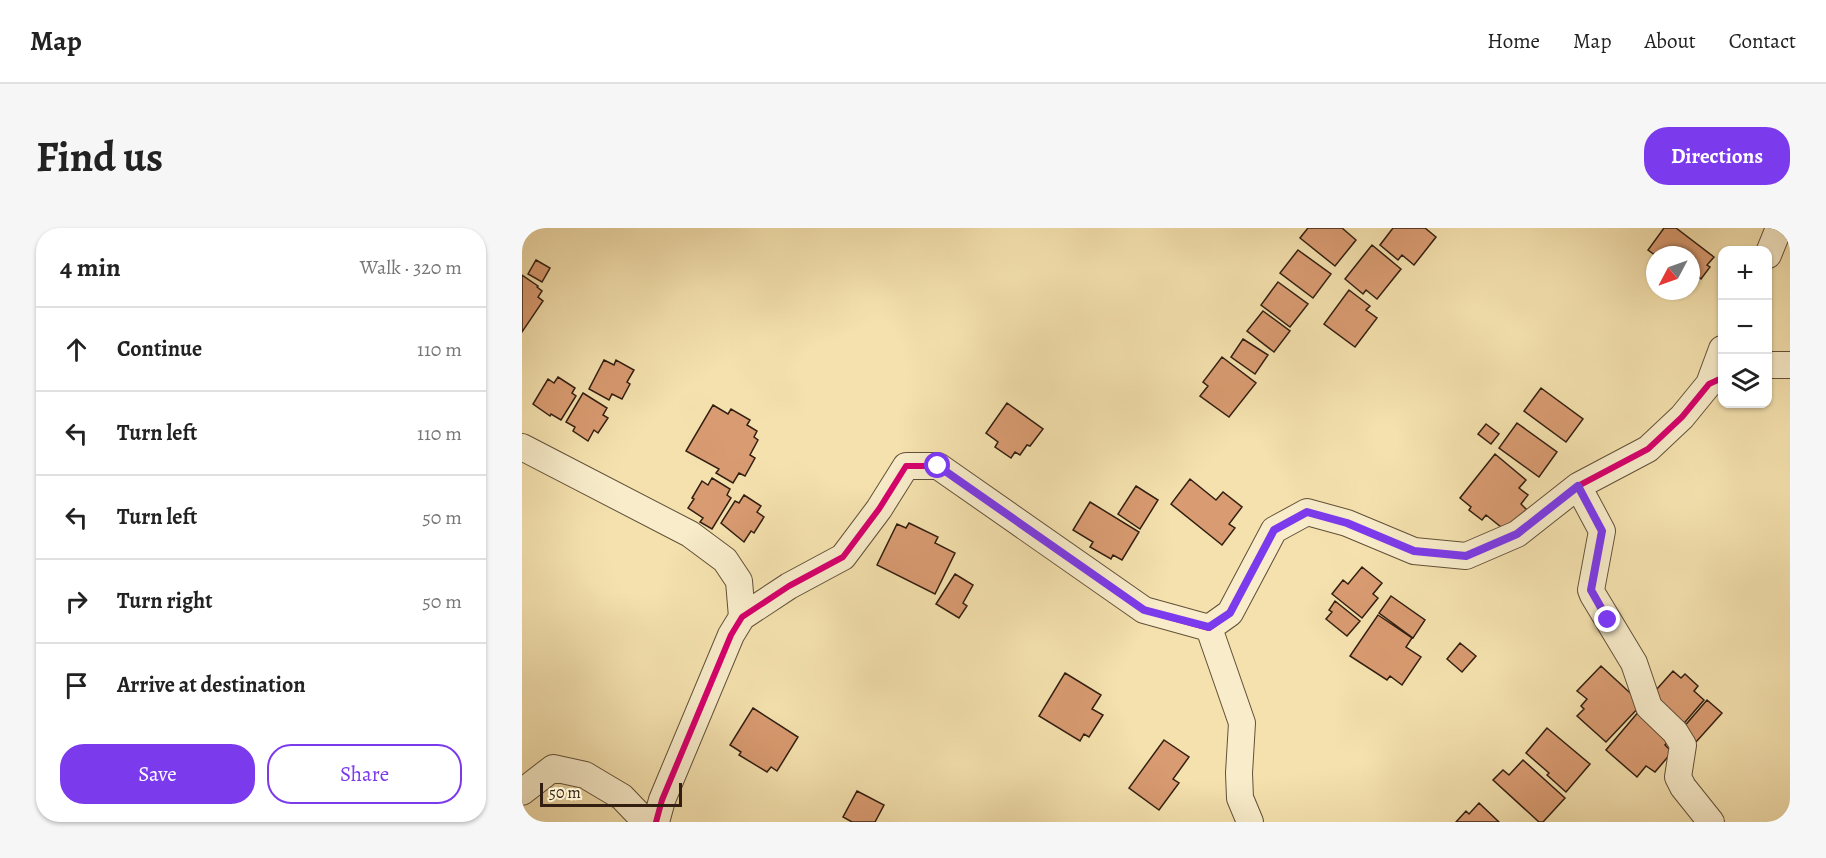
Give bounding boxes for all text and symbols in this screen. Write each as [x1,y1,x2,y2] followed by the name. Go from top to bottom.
[30,22,82,60] text: Map
[1487,27,1540,55] text: Home
[1573,27,1611,55] text: Map
[1644,27,1696,55] text: About
[1729,27,1796,55] text: Contact
[1644,127,1790,185] button: Directions
[36,128,163,185] text: Find us
[1646,246,1700,300] north arrow
[1718,246,1772,408] map controls
[1718,246,1772,300] button: +
[60,250,121,285] text: 4 min
[360,254,462,281] text: Walk · 320 m
[1718,300,1772,354] button: −
[60,333,93,366] icon: ahead
[117,334,202,364] text: Continue
[417,336,462,363] text: 110 m
[1718,354,1772,408] button: layers
[60,417,93,450] icon: left
[117,418,197,448] text: Turn left
[417,420,462,447] text: 110 m
[924,452,950,478] route start
[60,501,93,534] icon: left
[117,502,197,532] text: Turn left
[422,504,462,531] text: 50 m
[60,585,93,618] icon: right
[117,586,213,616] text: Turn right
[422,588,462,615] text: 50 m
[1594,606,1620,632] route end
[60,669,93,702] icon: arrive
[117,670,306,700] text: Arrive at destination
[60,744,255,804] button: Save
[267,744,462,804] button: Share
[540,780,682,808] scale bar
[549,782,581,804] text: 50 m

